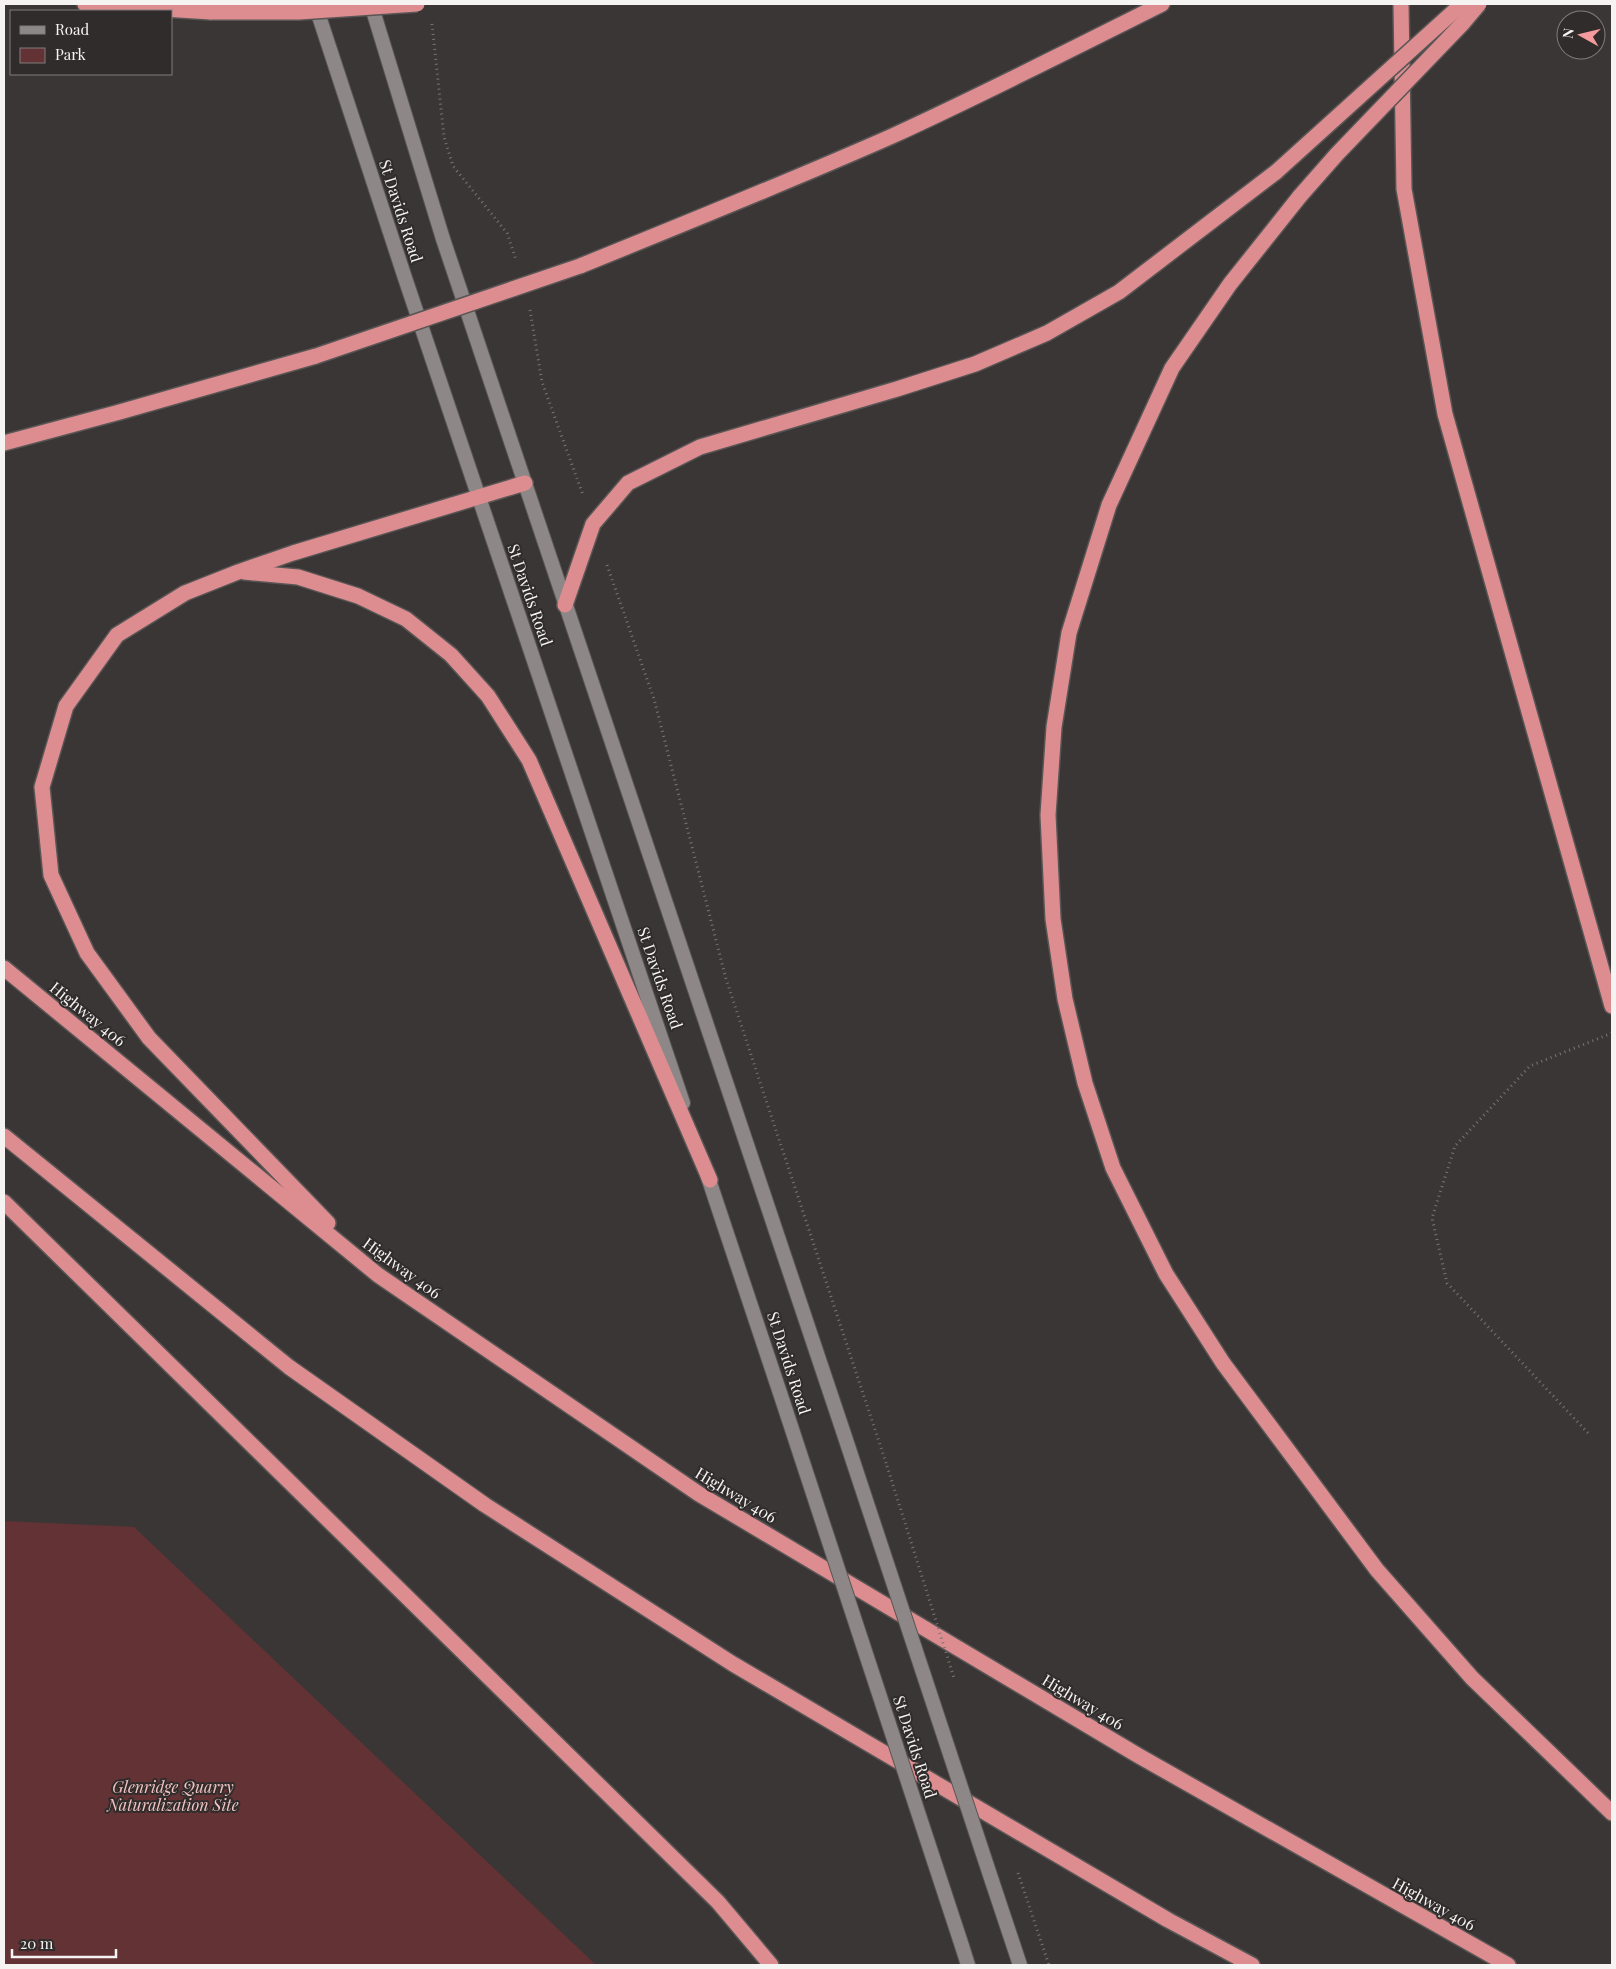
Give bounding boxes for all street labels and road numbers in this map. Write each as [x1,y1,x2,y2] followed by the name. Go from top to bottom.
[375,157,428,265] street label: St Davids Road
[503,541,558,649] street label: St Davids Road
[633,924,688,1032] street label: St Davids Road
[46,977,131,1051] street label: Highway 406
[359,1232,446,1303] street label: Highway 406
[763,1309,816,1417] street label: St Davids Road
[692,1462,781,1527] street label: Highway 406
[1039,1669,1128,1734] street label: Highway 406
[889,1693,942,1801] street label: St Davids Road
[1389,1872,1479,1935] street label: Highway 406

